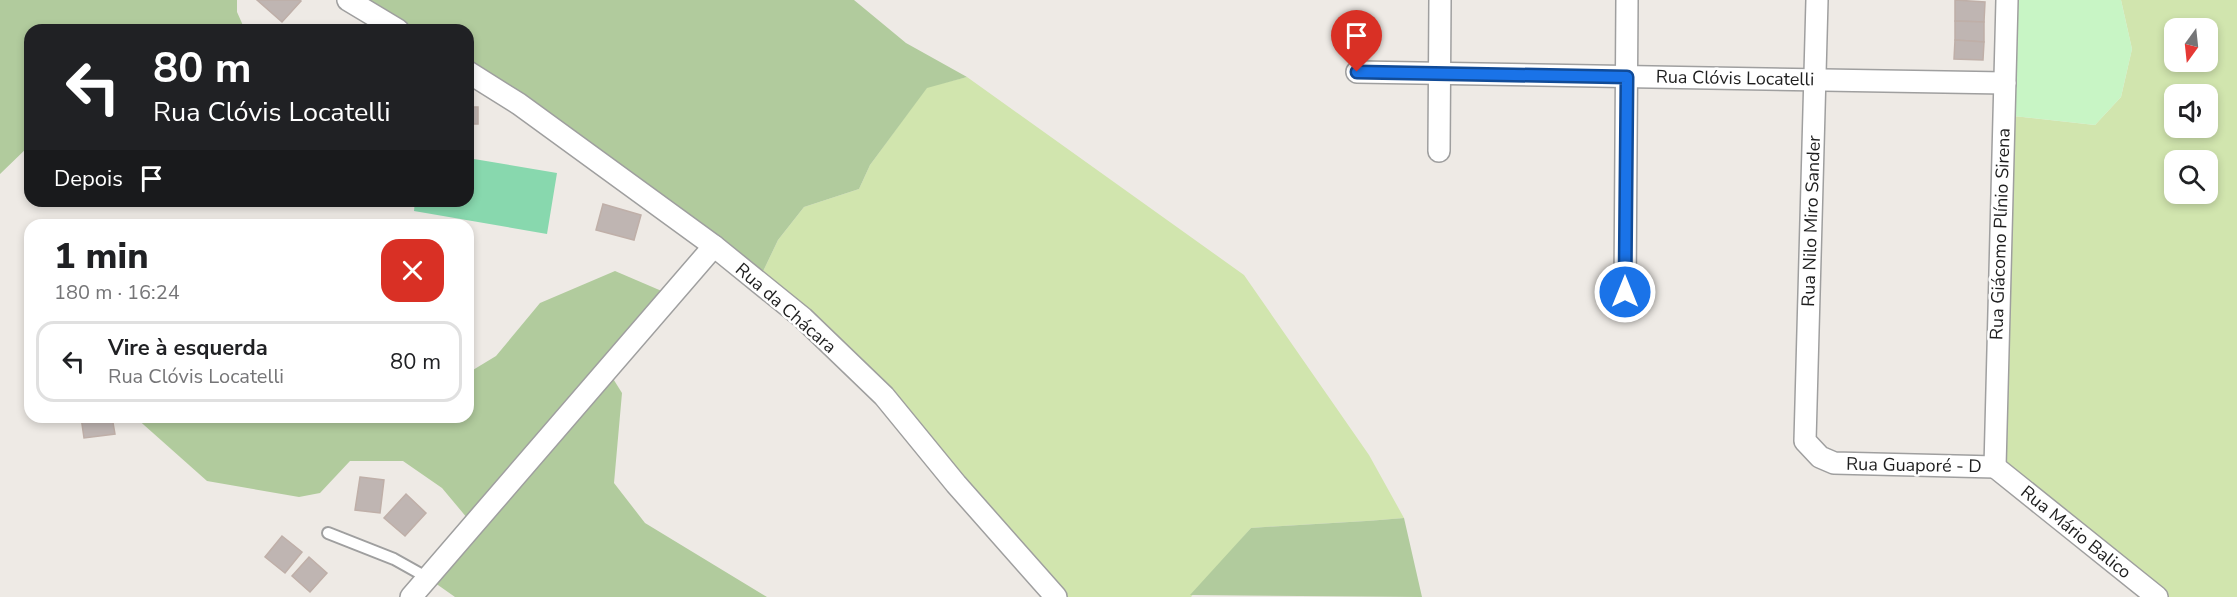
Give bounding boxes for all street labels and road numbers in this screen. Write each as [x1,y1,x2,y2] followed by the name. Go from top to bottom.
[1656,65,1814,91] street label: Rua Clóvis Locatelli
[1984,128,2016,340] street label: Rua Giácomo Plínio Sirena
[1796,134,1826,307] street label: Rua Nilo Miro Sander
[730,257,842,359] street label: Rua da Chácara
[1846,452,1982,478] street label: Rua Guaporé - D
[2016,480,2136,584] street label: Rua Mário Balico

